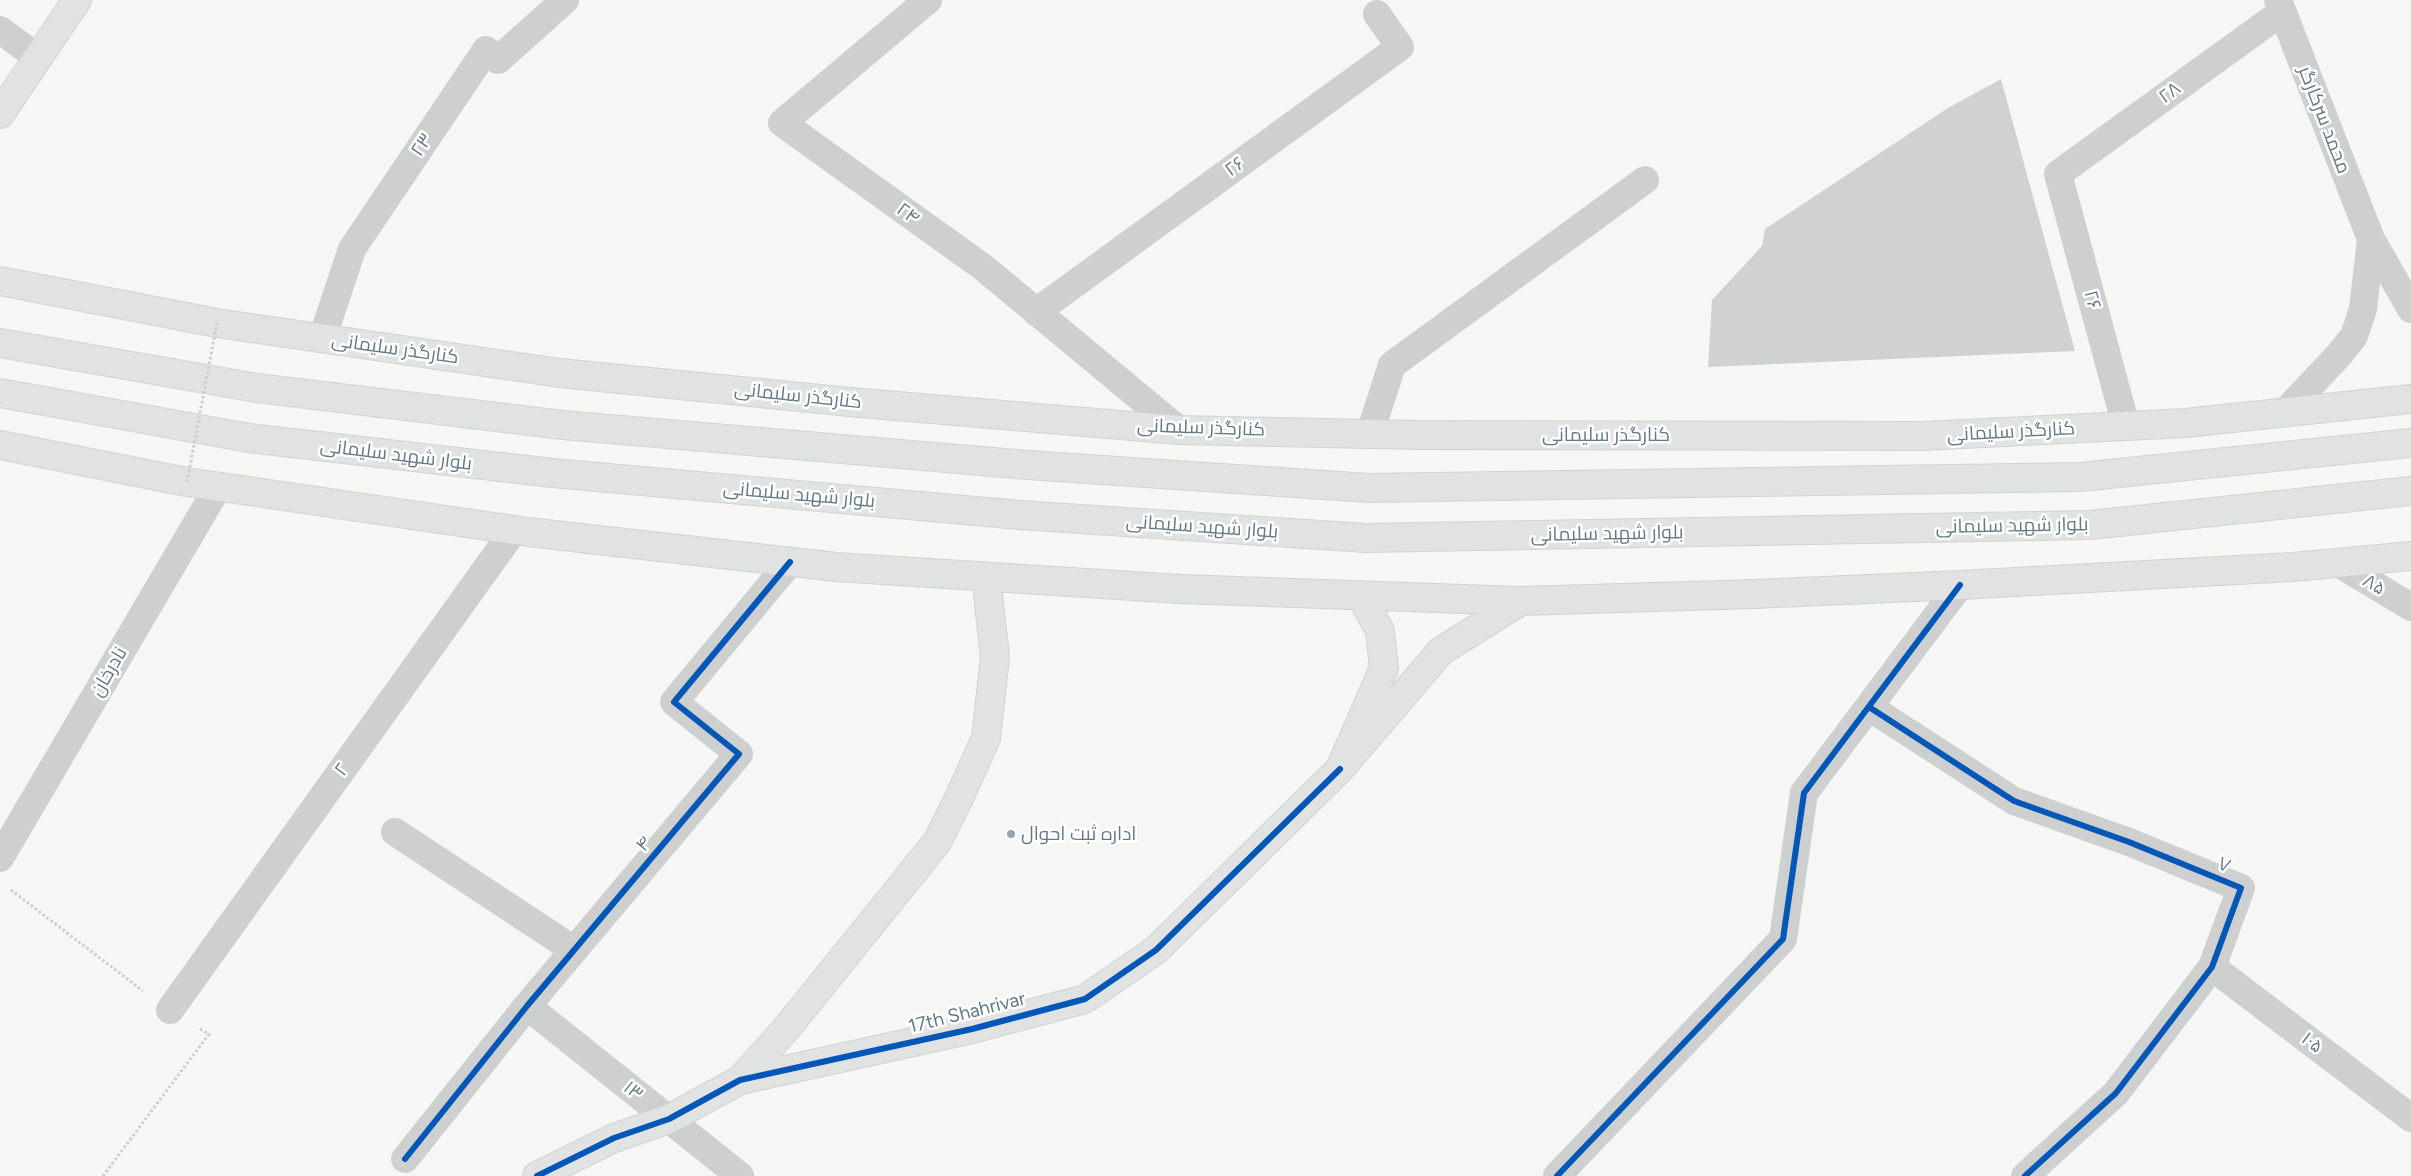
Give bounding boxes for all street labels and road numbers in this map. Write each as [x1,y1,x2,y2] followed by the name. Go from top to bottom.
[2293,63,2355,177] street label: محمد سرکارگر
[2154,77,2186,109] street label: ۲۸
[406,129,438,161] street label: ۲۳
[1221,152,1249,182] street label: ۲۶
[892,198,924,230] street label: ۲۴
[2079,288,2105,312] street label: ۲۶
[330,329,460,369] street label: کنارگذر سلیمانی
[733,378,863,414] street label: کنارگذر سلیمانی
[1137,414,1265,442] street label: کنارگذر سلیمانی
[1946,417,2076,447] street label: کنارگذر سلیمانی
[1542,424,1670,446] street label: کنارگذر سلیمانی
[319,434,473,476] street label: بلوار شهید سلیمانی
[722,477,876,513] street label: بلوار شهید سلیمانی
[1125,510,1279,544] street label: بلوار شهید سلیمانی
[1935,513,2089,539] street label: بلوار شهید سلیمانی
[1530,521,1684,547] street label: بلوار شهید سلیمانی
[2359,570,2389,600] street label: ۸۵
[86,643,132,701] street label: نادرخان
[330,759,354,781] street label: ۲
[631,832,657,856] street label: ۴
[2214,852,2234,878] street label: ۷
[906,987,1028,1039] street label: 17th Shahrivar
[2297,1028,2327,1058] street label: ۱۰۵
[619,1076,647,1106] street label: ۱۳

